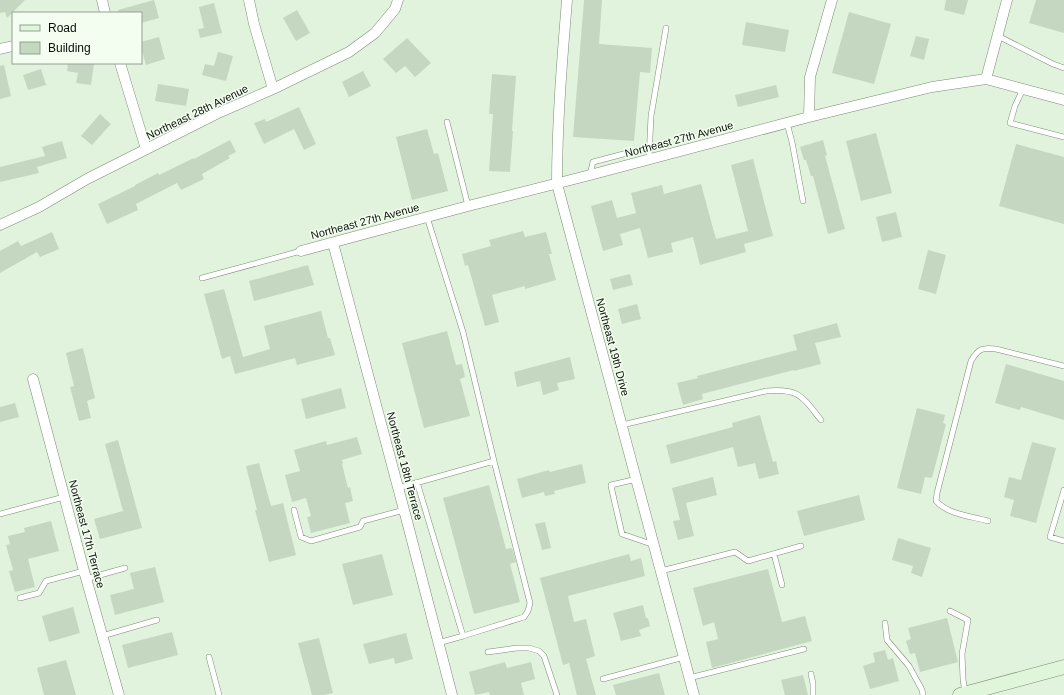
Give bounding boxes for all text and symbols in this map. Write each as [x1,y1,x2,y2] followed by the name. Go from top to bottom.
[12,12,142,64] legend
[48,21,77,35] text: Road
[48,41,91,55] text: Building
[144,82,250,142] street label: Northeast 28th Avenue
[623,119,735,159] street label: Northeast 27th Avenue
[309,201,421,241] street label: Northeast 27th Avenue
[594,297,632,397] street label: Northeast 19th Drive
[385,410,425,522] street label: Northeast 18th Terrace
[67,478,107,590] street label: Northeast 17th Terrace

